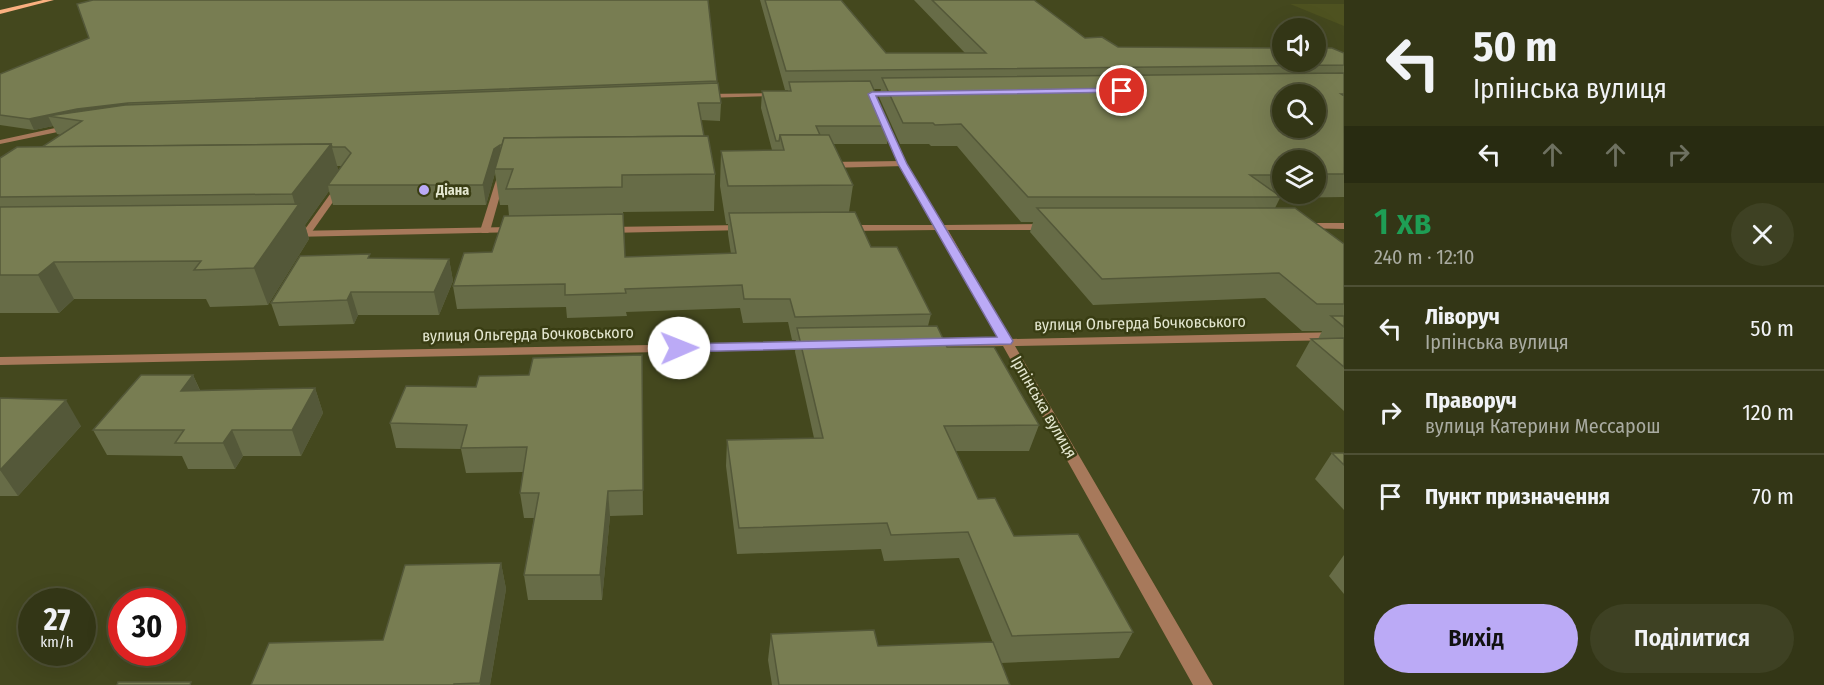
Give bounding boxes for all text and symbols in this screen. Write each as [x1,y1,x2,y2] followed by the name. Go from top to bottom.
[1272,18,1326,204] map controls
[1272,18,1326,72] button: sound
[1473,22,1557,72] text: 50 m
[1374,24,1452,102] icon: left
[1096,65,1147,116] pin
[1473,73,1667,105] text: Ірпінська вулиця
[1105,74,1138,107] icon: arrive
[1272,84,1326,138] button: search
[1473,138,1506,171] icon: left
[1536,138,1569,171] icon: ahead
[1599,138,1632,171] icon: ahead
[1662,138,1695,171] icon: right
[1272,150,1326,204] button: layers
[435,182,469,199] place label: Діана
[417,183,431,197] marker: Діана
[1374,200,1432,244] text: 1 хв
[1731,203,1794,266] button: close
[1374,245,1475,269] text: 240 m · 12:10
[1425,303,1500,330] text: Ліворуч
[1034,312,1246,334] street label: вулиця Ольгерда Бочковського
[1374,312,1407,345] icon: left
[1750,315,1794,342] text: 50 m
[647,316,711,380] position arrow
[422,323,634,345] street label: вулиця Ольгерда Бочковського
[1425,330,1569,354] text: Ірпінська вулиця
[1007,353,1081,461] street label: Ірпінська вулиця
[1425,387,1517,414] text: Праворуч
[1374,396,1407,429] icon: right
[1742,399,1794,426] text: 120 m
[1425,414,1661,438] text: вулиця Катерини Мессарош
[1374,480,1407,513] icon: arrive
[1425,483,1610,510] text: Пункт призначення
[1752,483,1794,510] text: 70 m
[108,588,186,666] speed limit sign: 30
[44,602,70,638] text: 27
[1374,604,1578,673] button: Вихід
[1590,604,1794,673] button: Поділитися
[40,633,74,651] text: km/h

